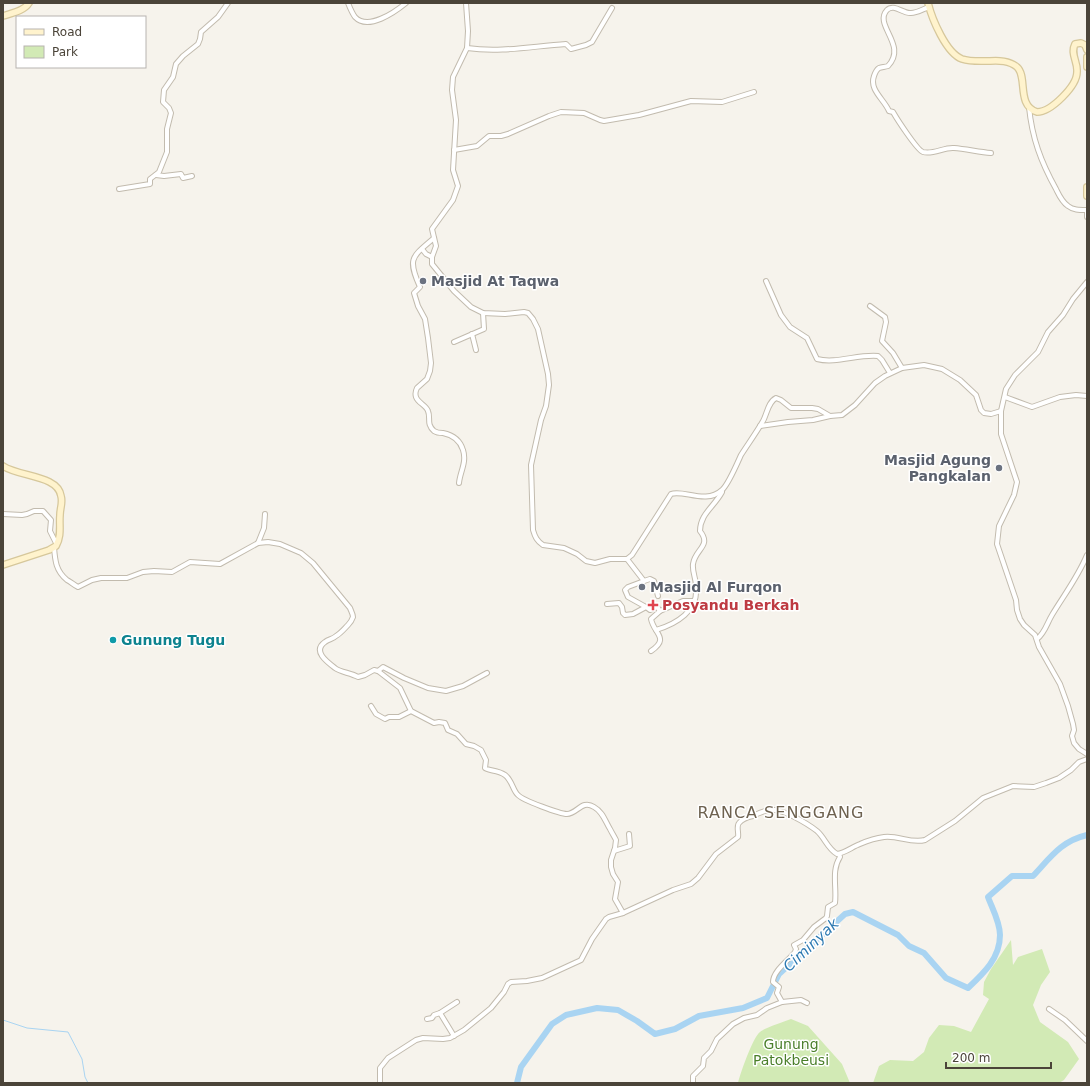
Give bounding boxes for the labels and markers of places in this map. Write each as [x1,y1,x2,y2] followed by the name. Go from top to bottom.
[431,273,559,289] place label: Masjid At Taqwa
[418,276,428,286] marker: Masjid At Taqwa
[884,452,991,484] place label: Masjid Agung Pangkalan
[994,463,1004,473] marker: Masjid Agung Pangkalan
[650,579,782,595] place label: Masjid Al Furqon
[637,582,647,592] marker: Masjid Al Furqon
[662,597,799,613] place label: Posyandu Berkah
[647,599,659,611] marker: Posyandu Berkah
[121,632,225,648] place label: Gunung Tugu
[108,635,118,645] marker: Gunung Tugu

